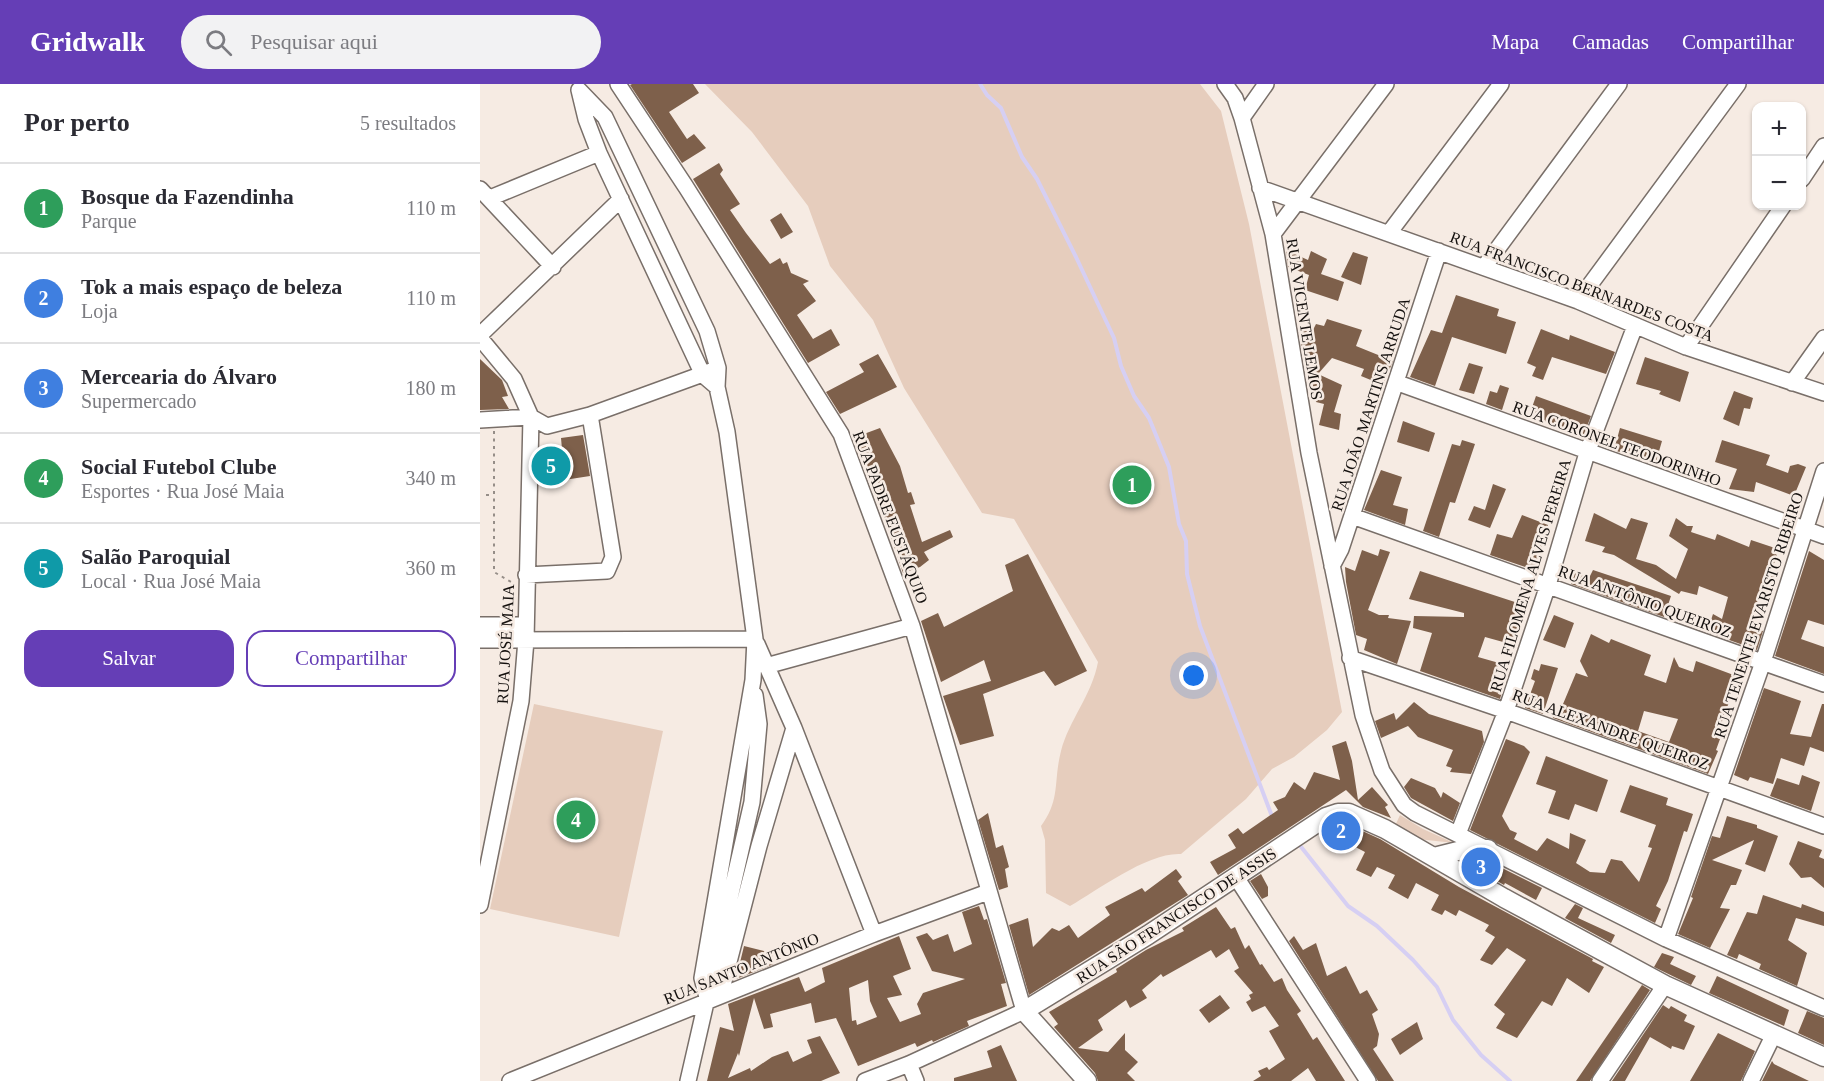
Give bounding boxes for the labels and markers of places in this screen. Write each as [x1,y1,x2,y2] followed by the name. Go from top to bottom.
[532,444,570,488] pin: 5
[1112,462,1152,508] pin: 1
[556,798,596,842] pin: 4
[1322,808,1360,854] pin: 2
[1462,844,1500,890] pin: 3

